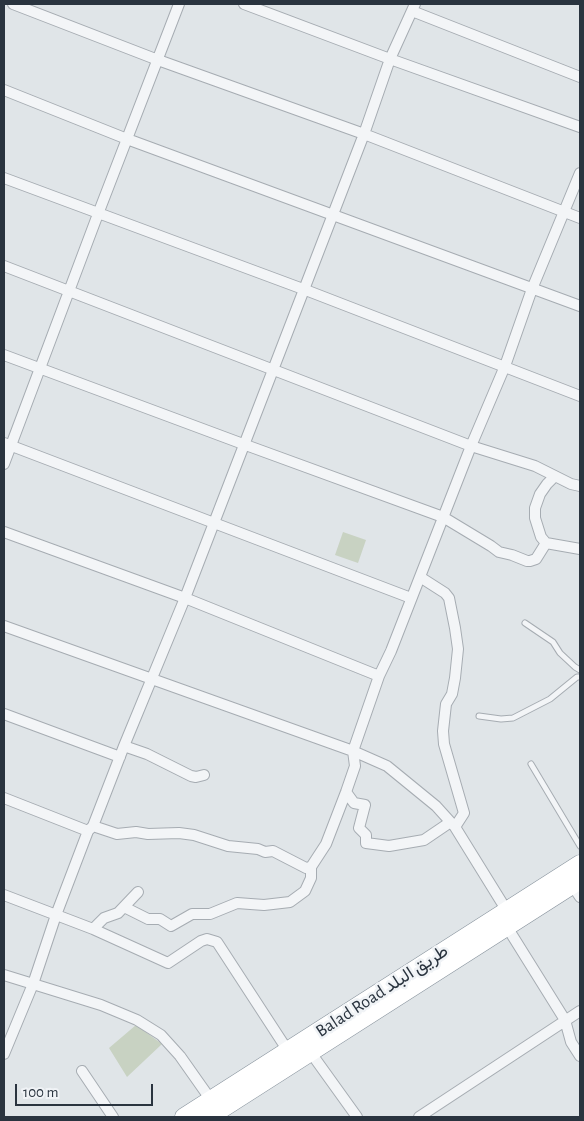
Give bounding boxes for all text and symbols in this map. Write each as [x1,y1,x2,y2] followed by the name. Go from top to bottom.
[312,940,452,1042] street label: Balad Road طريق البلد
[18,1074,155,1106] scale bar
[23,1085,58,1100] text: 100 m

